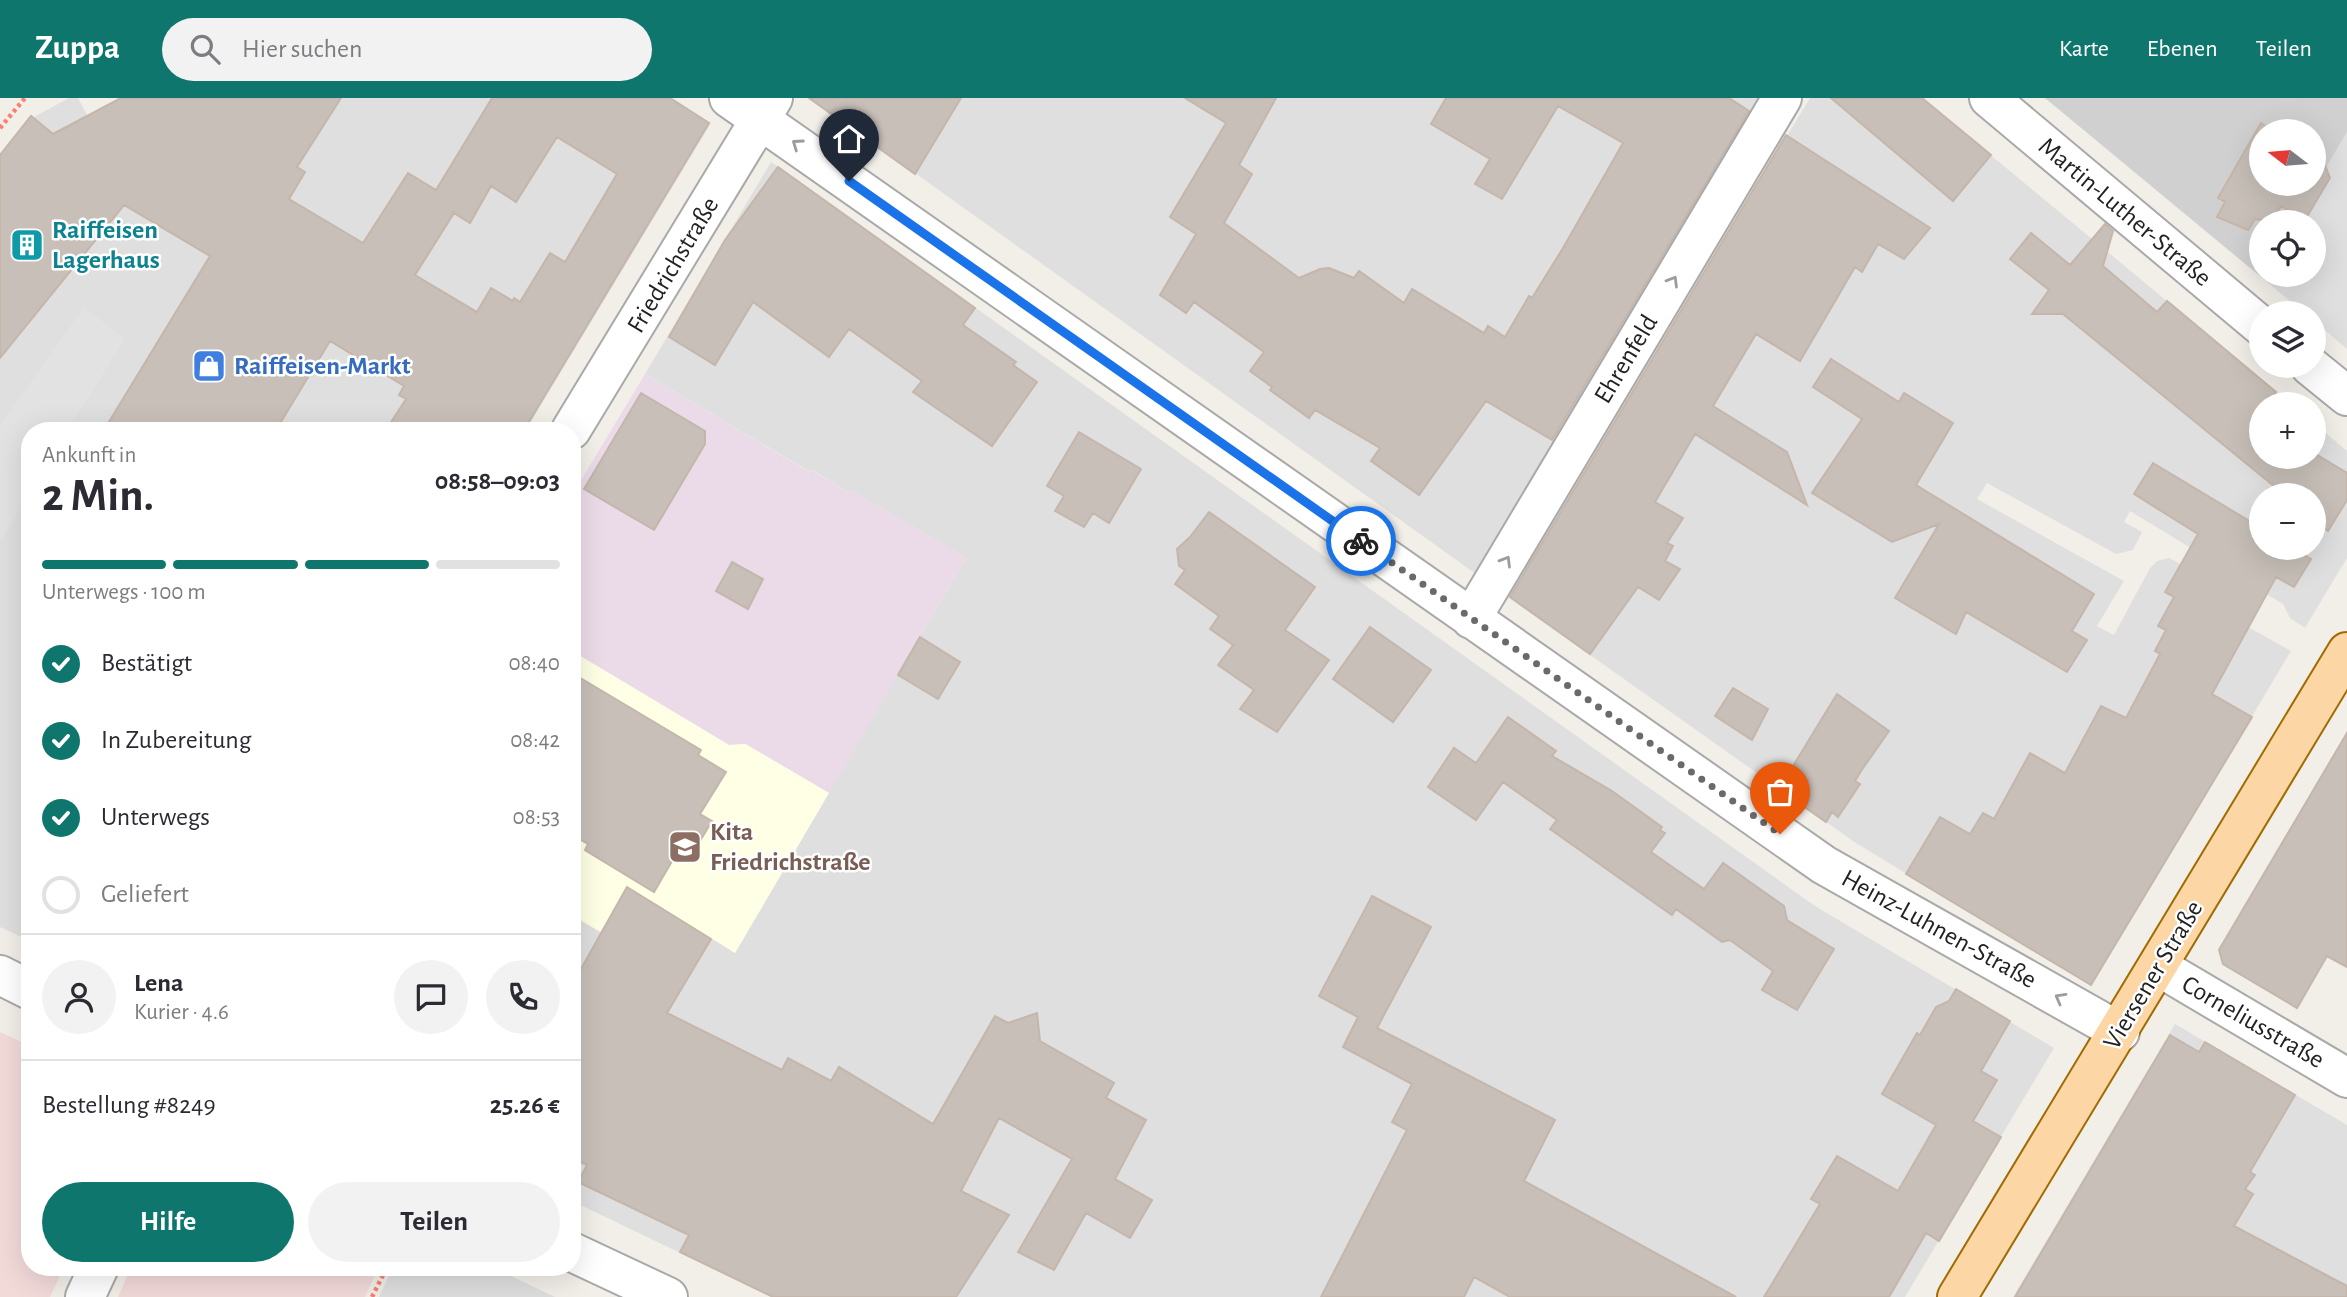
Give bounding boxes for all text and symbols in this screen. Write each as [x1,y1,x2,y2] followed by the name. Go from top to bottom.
[162,18,652,81] search box
[186,30,224,68] icon: search
[35,32,120,65] text: Zuppa
[242,36,362,62] text: Hier suchen
[2059,37,2109,61] text: Karte
[2147,37,2218,61] text: Ebenen
[2256,37,2312,61] text: Teilen
[819,109,879,181] pin
[2249,119,2326,196] north arrow
[2249,119,2326,560] map controls
[830,120,868,158] icon: home
[2034,133,2216,291] street label: Martin-Luther-Straße
[792,140,805,152] one-way arrow
[622,193,724,337] street label: Friedrichstraße
[2249,210,2326,287] button: locate
[52,217,160,273] place label: Raiffeisen Lagerhaus
[8,226,46,264] building icon: Raiffeisen Lagerhaus
[1664,276,1677,289] one-way arrow
[2249,301,2326,378] button: layers
[1589,310,1663,408] street label: Ehrenfeld
[190,347,228,385] shop icon: Raiffeisen-Markt
[234,353,411,379] place label: Raiffeisen-Markt
[2249,392,2326,469] button: +
[42,444,136,467] text: Ankunft in
[435,468,560,494] text: 08:58–09:03
[42,473,154,519] text: 2 Min.
[2249,483,2326,560] button: −
[1326,506,1396,576] courier
[1342,522,1380,560] icon: bike
[1498,555,1511,568] one-way arrow
[42,581,206,604] text: Unterwegs · 100 m
[42,645,80,683] icon: check
[101,650,192,676] text: Bestätigt
[508,652,560,675] text: 08:40
[42,722,80,760] icon: check
[101,727,251,753] text: In Zubereitung
[510,729,560,752] text: 08:42
[1750,762,1810,834] pin
[1761,773,1799,811] icon: bag
[42,799,80,837] icon: check
[101,804,210,830] text: Unterwegs
[513,806,560,829] text: 08:53
[710,819,870,875] place label: Kita Friedrichstraße
[666,828,704,866] school or university icon: Kita Friedrichstraße
[1837,865,2041,993] street label: Heinz-Luhnen-Straße
[101,881,189,907] text: Geliefert
[2099,896,2207,1054] street label: Viersener Straße
[42,960,116,1034] button: person
[394,960,468,1034] button: chat
[486,960,560,1034] button: phone
[134,970,184,996] text: Lena
[2177,971,2329,1073] street label: Corneliusstraße
[2055,993,2068,1006] one-way arrow
[134,1001,229,1024] text: Kurier · 4.6
[42,1092,216,1118] text: Bestellung #8249
[490,1092,560,1118] text: 25.26 €
[42,1182,294,1262] button: Hilfe
[308,1182,560,1262] button: Teilen

